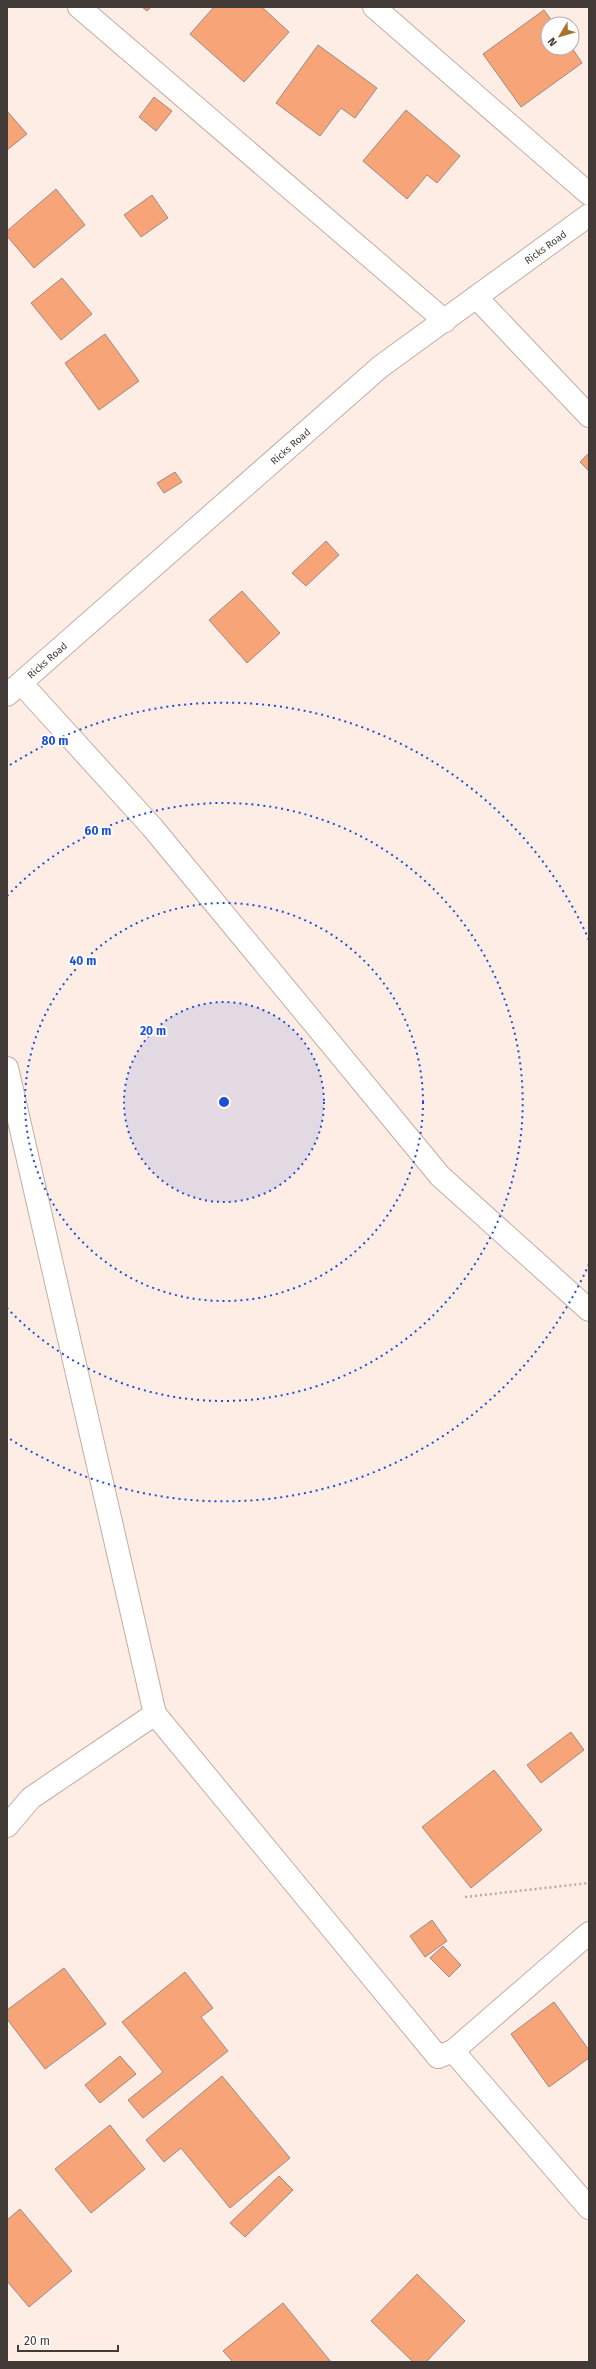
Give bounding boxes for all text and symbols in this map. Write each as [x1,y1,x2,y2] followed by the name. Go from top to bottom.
[540,16,580,56] north arrow
[545,35,560,49] text: N
[522,228,569,267] street label: Ricks Road
[268,426,313,468] street label: Ricks Road
[25,640,70,681] street label: Ricks Road
[42,734,68,748] text: 80 m
[85,824,111,838] text: 60 m
[70,954,96,968] text: 40 m
[140,1024,166,1038] text: 20 m
[217,1095,231,1109] centre of rings
[18,2327,118,2353] scale bar
[24,2334,50,2348] text: 20 m

